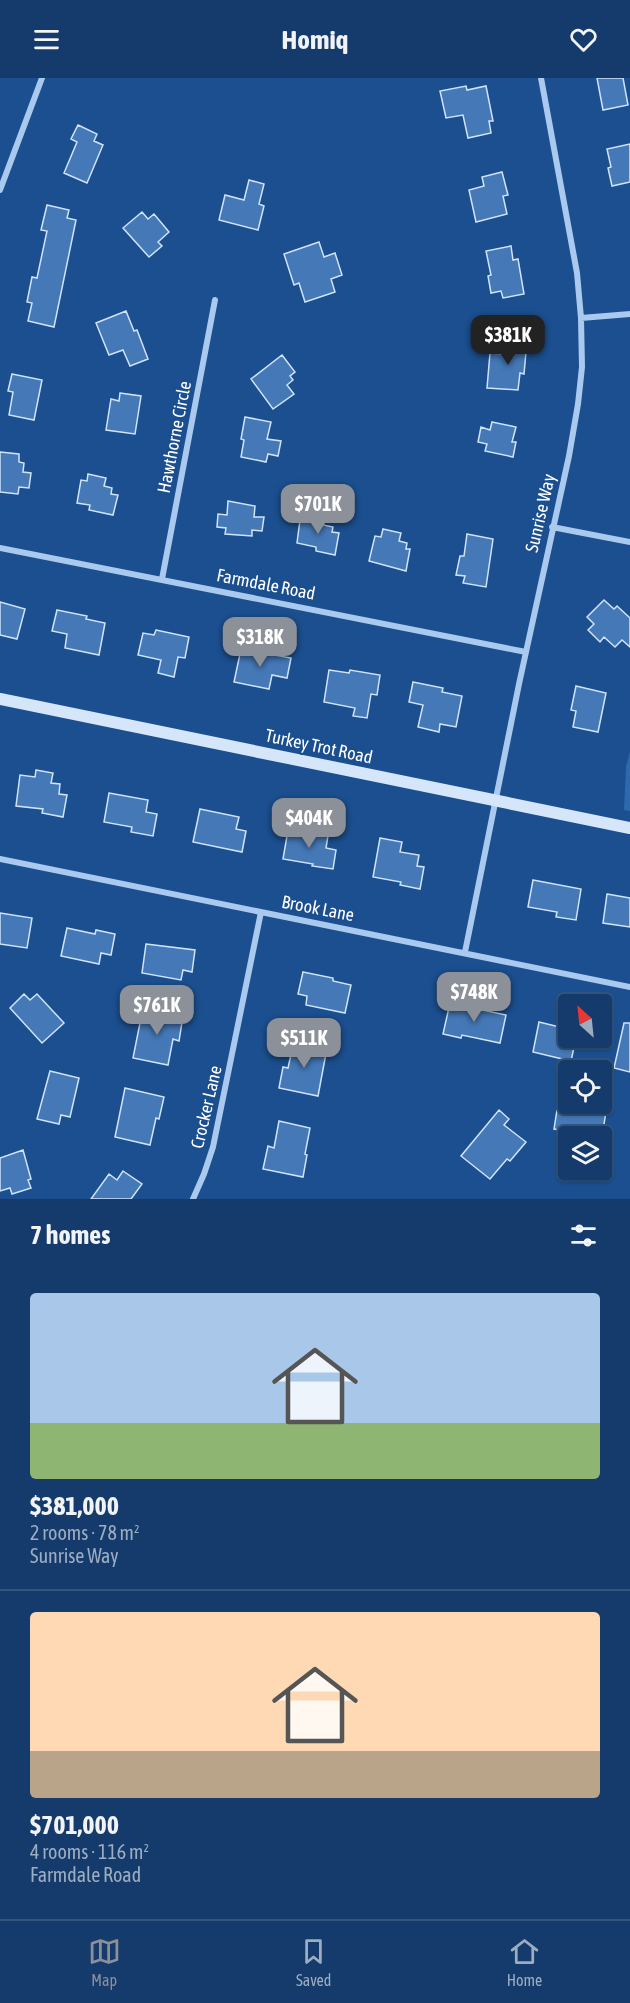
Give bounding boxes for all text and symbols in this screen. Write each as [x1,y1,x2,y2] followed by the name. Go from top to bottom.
[30,23,63,56] icon: menu
[567,23,600,56] icon: heart
[282,24,348,55] text: Homiq
[466,315,550,366] pin: $381K
[485,323,531,346] text: $381K
[153,379,195,495] street label: Hawthorne Circle
[521,472,559,554] street label: Sunrise Way
[276,484,360,535] pin: $701K
[295,492,341,515] text: $701K
[215,564,317,604] street label: Farmdale Road
[218,617,302,668] pin: $318K
[237,625,283,648] text: $318K
[263,724,375,768] street label: Turkey Trot Road
[267,798,351,849] pin: $404K
[286,806,332,829] text: $404K
[280,891,356,925] street label: Brook Lane
[432,972,516,1023] pin: $748K
[451,980,497,1003] text: $748K
[115,985,199,1036] pin: $761K
[134,993,180,1016] text: $761K
[558,994,612,1048] north arrow
[558,994,612,1180] map controls
[262,1018,346,1069] pin: $511K
[281,1026,327,1049] text: $511K
[558,1060,612,1114] button: locate
[186,1064,226,1150] street label: Crocker Lane
[558,1126,612,1180] button: layers
[567,1219,600,1252] icon: filters
[30,1220,110,1250] text: 7 homes
[261,1332,369,1440] icon: home
[30,1491,119,1521] text: $381,000
[30,1521,140,1544] text: 2 rooms · 78 m²
[30,1544,119,1567] text: Sunrise Way
[261,1651,369,1759] icon: home
[30,1810,119,1840] text: $701,000
[30,1840,149,1863] text: 4 rooms · 116 m²
[30,1863,141,1886] text: Farmdale Road
[88,1935,121,1989] tab: Map
[296,1935,331,1989] tab: Saved
[507,1935,542,1989] tab: Home

